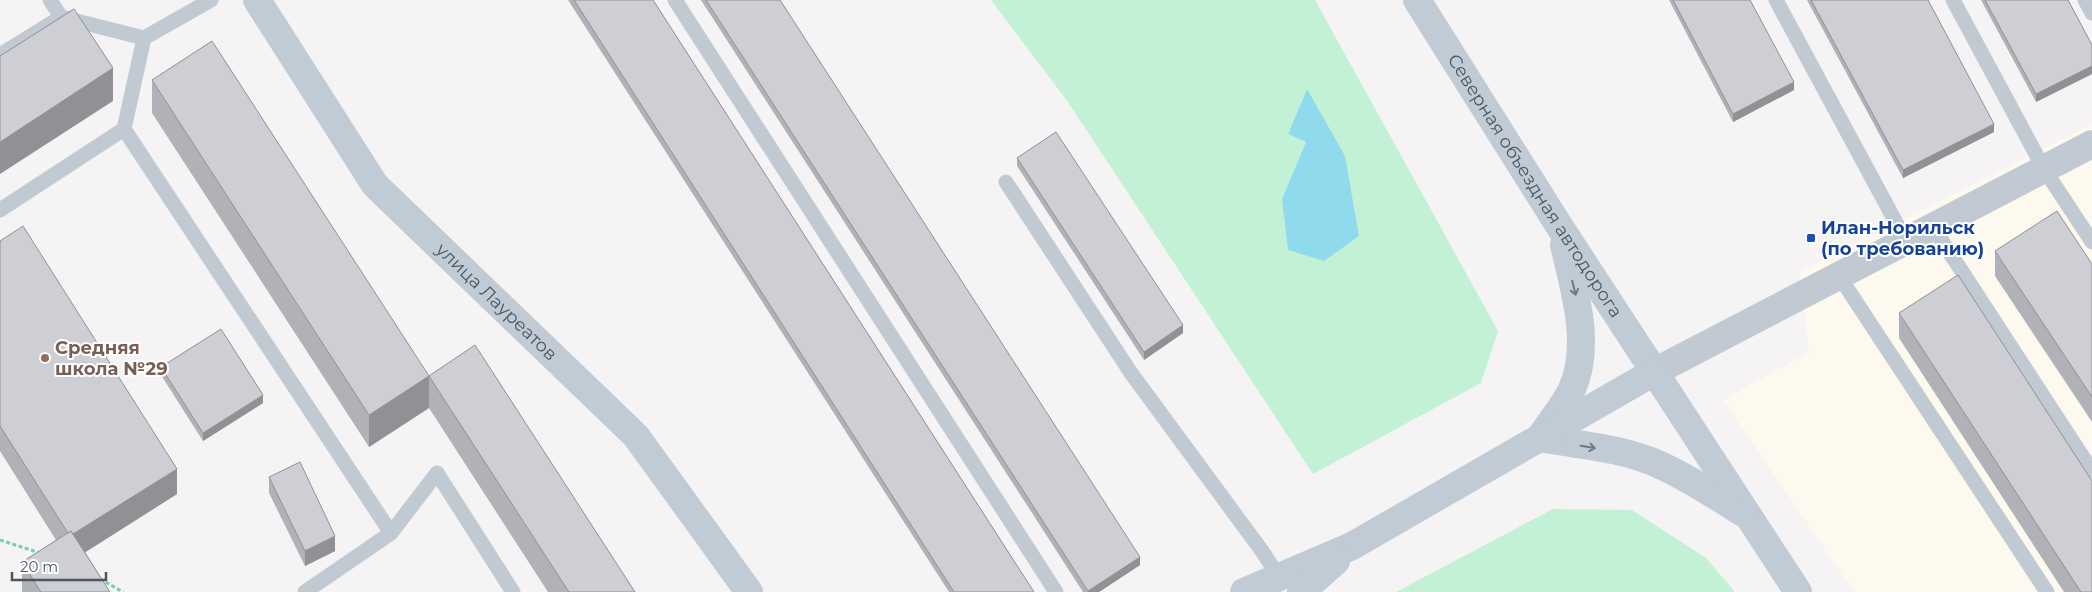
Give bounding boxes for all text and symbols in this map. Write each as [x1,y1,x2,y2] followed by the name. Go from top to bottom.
[1443,50,1627,322] street label: Северная объездная автодорога
[1821,217,1984,260] place label: Илан-Норильск (по требованию)
[1805,232,1817,244] marker: Илан-Норильск (по требованию)
[431,238,562,365] street label: улица Лауреатов
[1570,280,1579,296] one-way arrow
[55,337,168,380] place label: Средняя школа №29
[39,352,51,364] marker: Средняя школа №29
[1580,442,1596,452] one-way arrow
[12,550,106,582] scale bar
[20,557,58,576] text: 20 m

